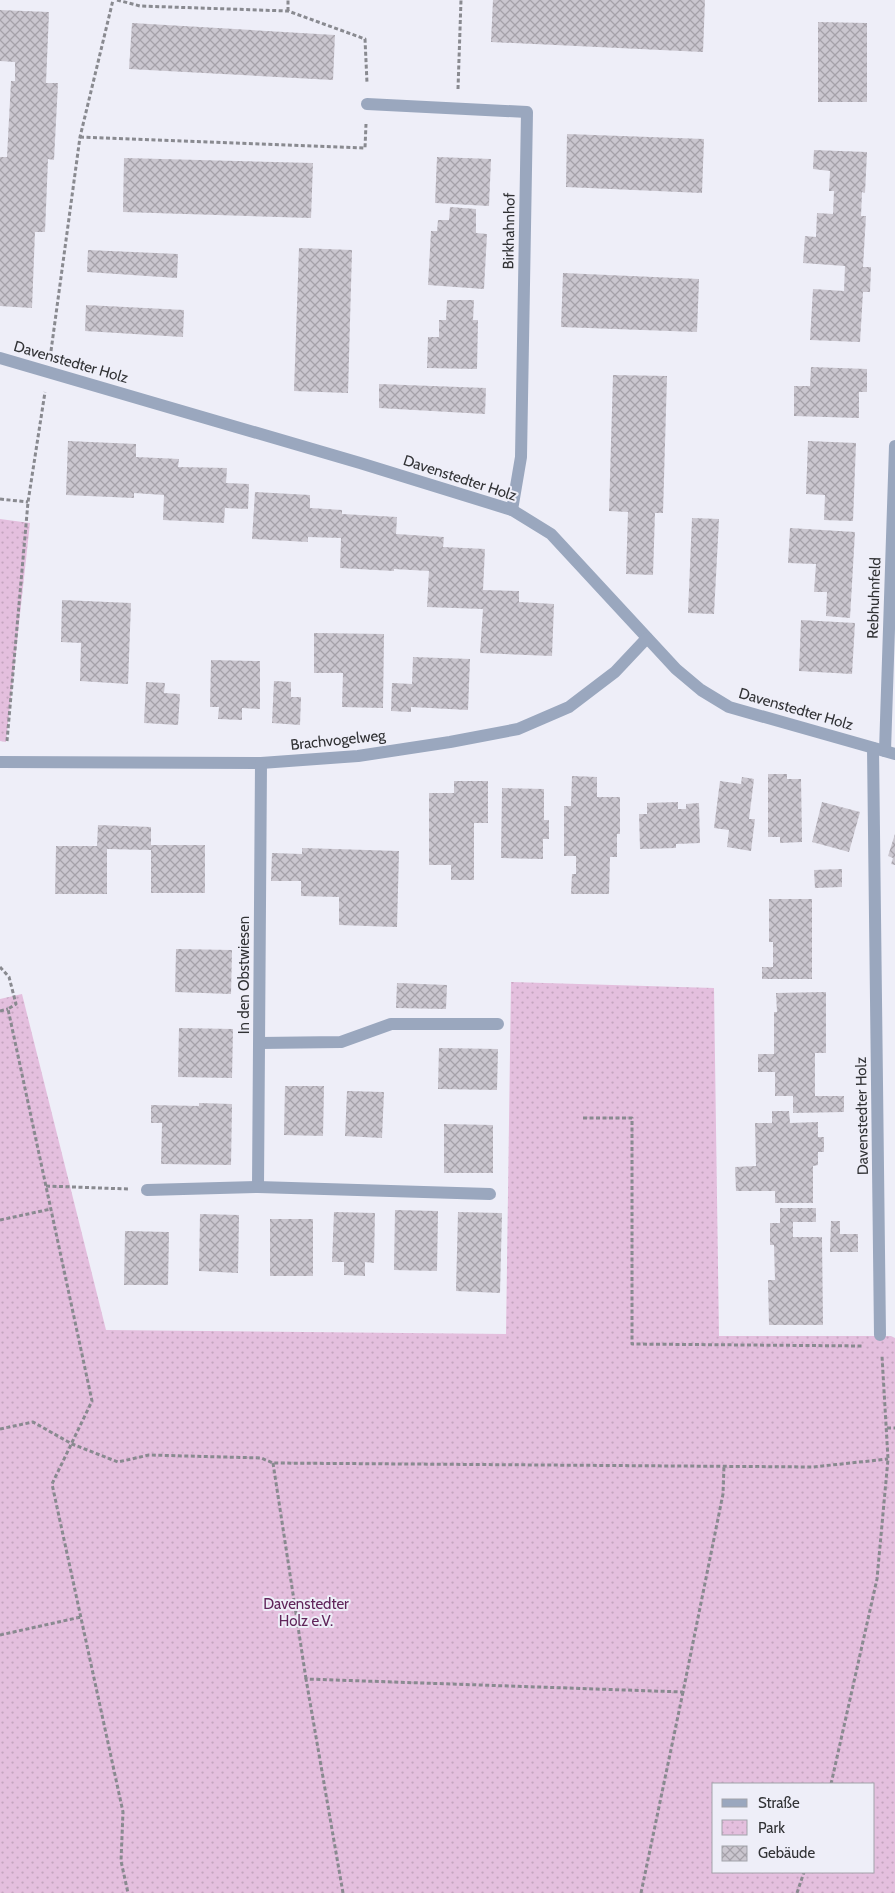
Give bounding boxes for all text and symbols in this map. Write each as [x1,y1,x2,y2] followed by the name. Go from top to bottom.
[499,193,519,269] street label: Birkhahnhof
[12,337,130,387] street label: Davenstedter Holz
[401,451,519,505] street label: Davenstedter Holz
[864,557,884,639] street label: Rebhuhnfeld
[737,684,855,734] street label: Davenstedter Holz
[290,726,387,754] street label: Brachvogelweg
[235,916,253,1034] street label: In den Obstwiesen
[852,1057,872,1175] street label: Davenstedter Holz
[263,1595,349,1630] park label: Davenstedter Holz e.V.
[712,1783,875,1873] legend
[758,1794,800,1812] text: Straße
[758,1819,785,1837] text: Park
[758,1844,815,1862] text: Gebäude

